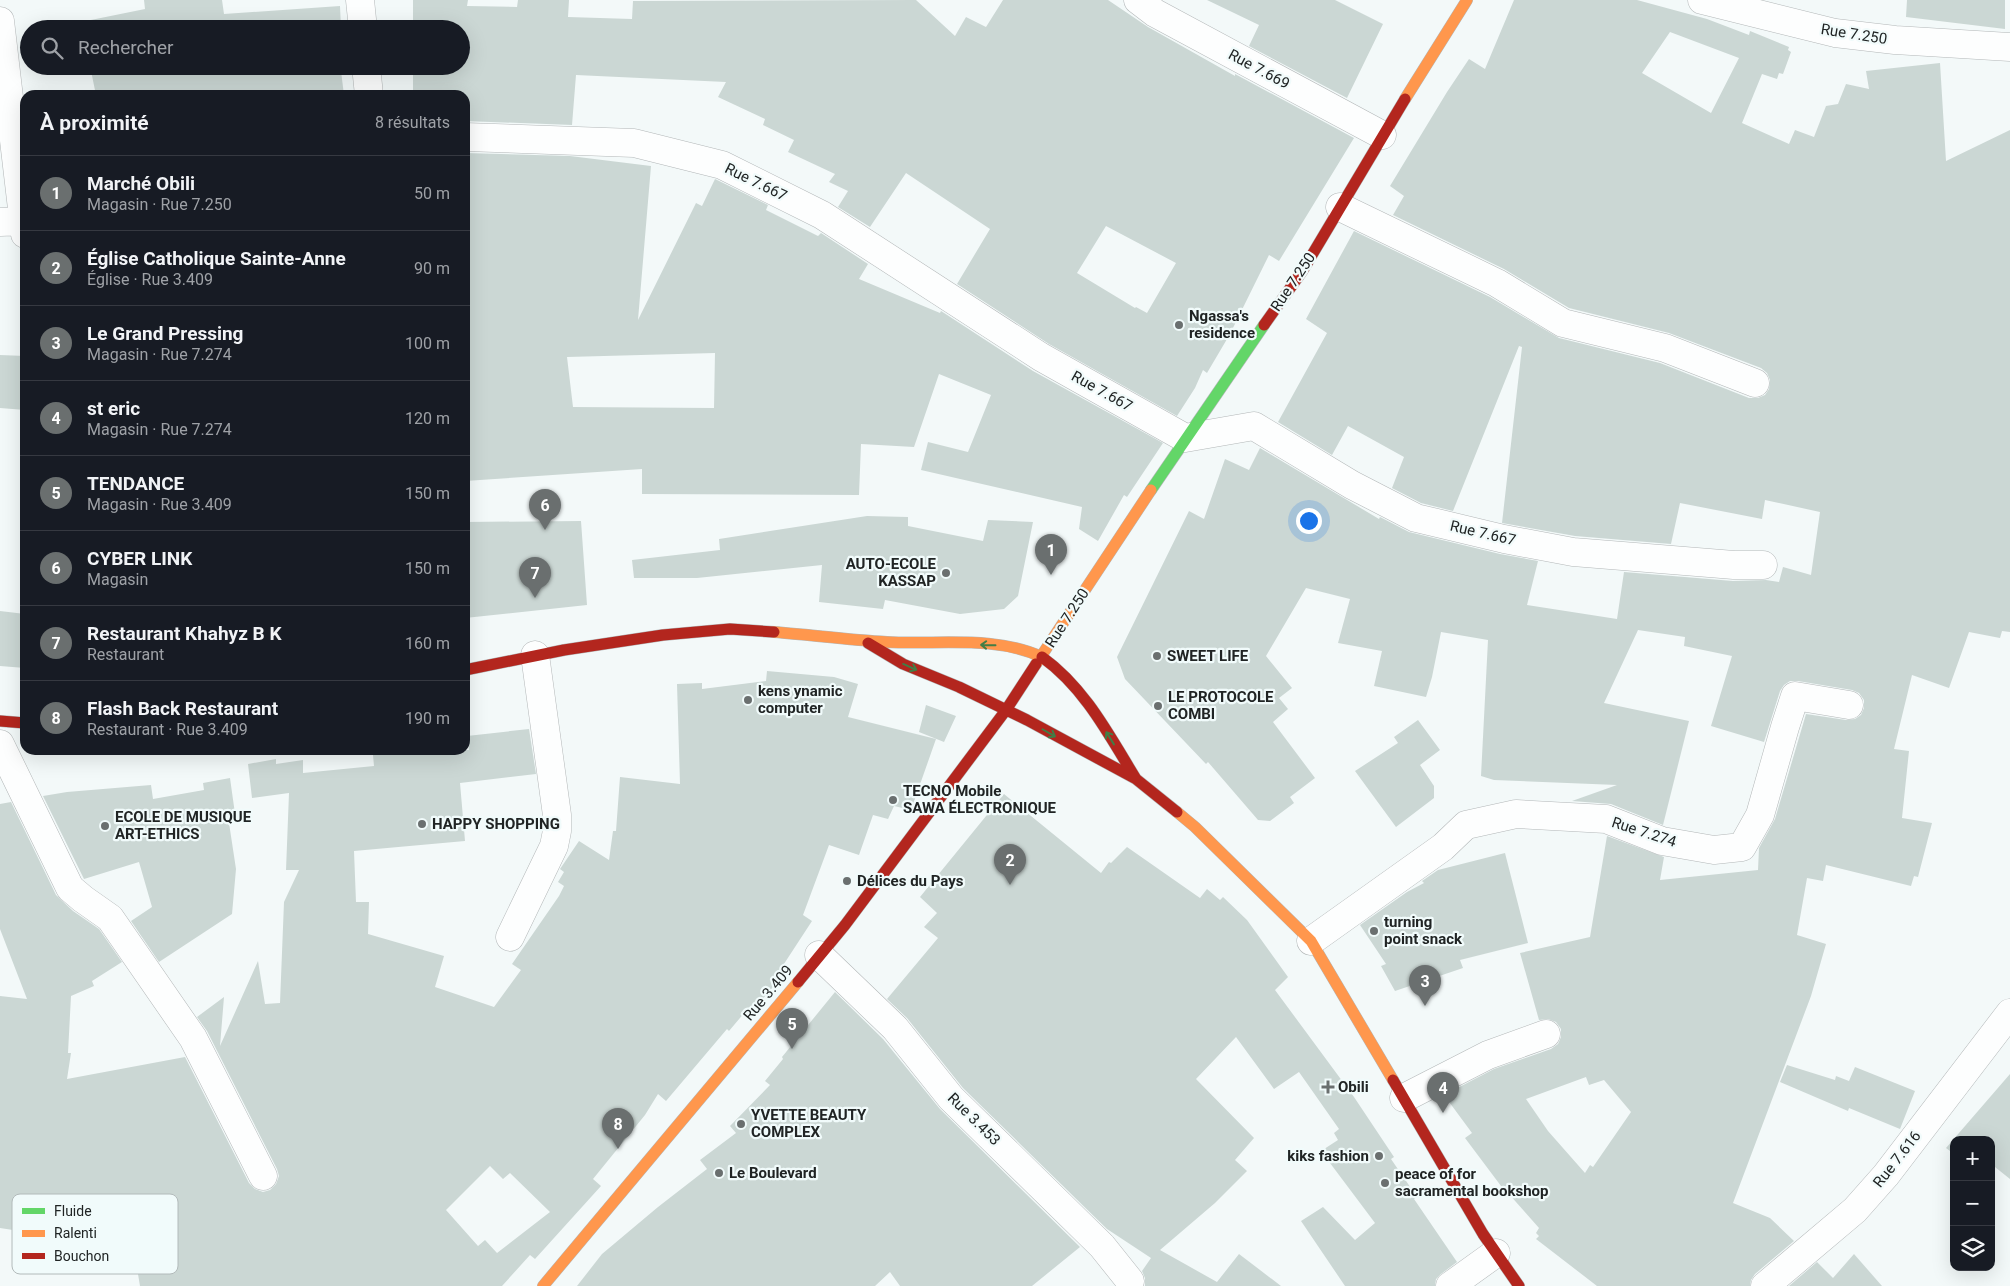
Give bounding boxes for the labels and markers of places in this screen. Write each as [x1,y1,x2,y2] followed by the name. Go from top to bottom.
[1189,307,1255,342] place label: Ngassa's residence
[1173,319,1185,331] marker: Ngassa's residence
[529,489,561,530] pin: 6
[1035,534,1067,575] pin: 1
[846,555,937,590] place label: AUTO-ECOLE KASSAP
[519,557,551,598] pin: 7
[940,567,952,579] marker: AUTO-ECOLE KASSAP
[1167,647,1249,665] place label: SWEET LIFE
[1151,650,1163,662] marker: SWEET LIFE
[758,682,843,717] place label: kens ynamic computer
[1168,688,1274,723] place label: LE PROTOCOLE COMBI
[742,694,754,706] marker: kens ynamic computer
[1152,700,1164,712] marker: LE PROTOCOLE COMBI
[903,782,1057,817] place label: TECNO Mobile SAWA ÉLECTRONIQUE
[887,794,899,806] marker: TECNO Mobile SAWA ÉLECTRONIQUE
[115,808,252,843] place label: ECOLE DE MUSIQUE ART-ETHICS
[432,815,560,833] place label: HAPPY SHOPPING
[416,818,428,830] marker: HAPPY SHOPPING
[99,820,111,832] marker: ECOLE DE MUSIQUE ART-ETHICS
[994,844,1026,885] pin: 2
[857,872,964,890] place label: Délices du Pays
[841,875,853,887] marker: Délices du Pays
[1384,913,1463,948] place label: turning point snack
[1368,925,1380,937] marker: turning point snack
[1409,965,1441,1006] pin: 3
[776,1008,808,1049] pin: 5
[1427,1072,1459,1113] pin: 4
[1338,1078,1369,1096] place label: Obili
[1322,1081,1334,1093] marker: Obili
[751,1106,867,1141] place label: YVETTE BEAUTY COMPLEX
[602,1108,634,1149] pin: 8
[735,1118,747,1130] marker: YVETTE BEAUTY COMPLEX
[1287,1147,1369,1165] place label: kiks fashion
[1373,1150,1385,1162] marker: kiks fashion
[729,1164,817,1182] place label: Le Boulevard
[1395,1165,1549,1200] place label: peace of for sacramental bookshop
[713,1167,725,1179] marker: Le Boulevard
[1379,1177,1391,1189] marker: peace of for sacramental bookshop

